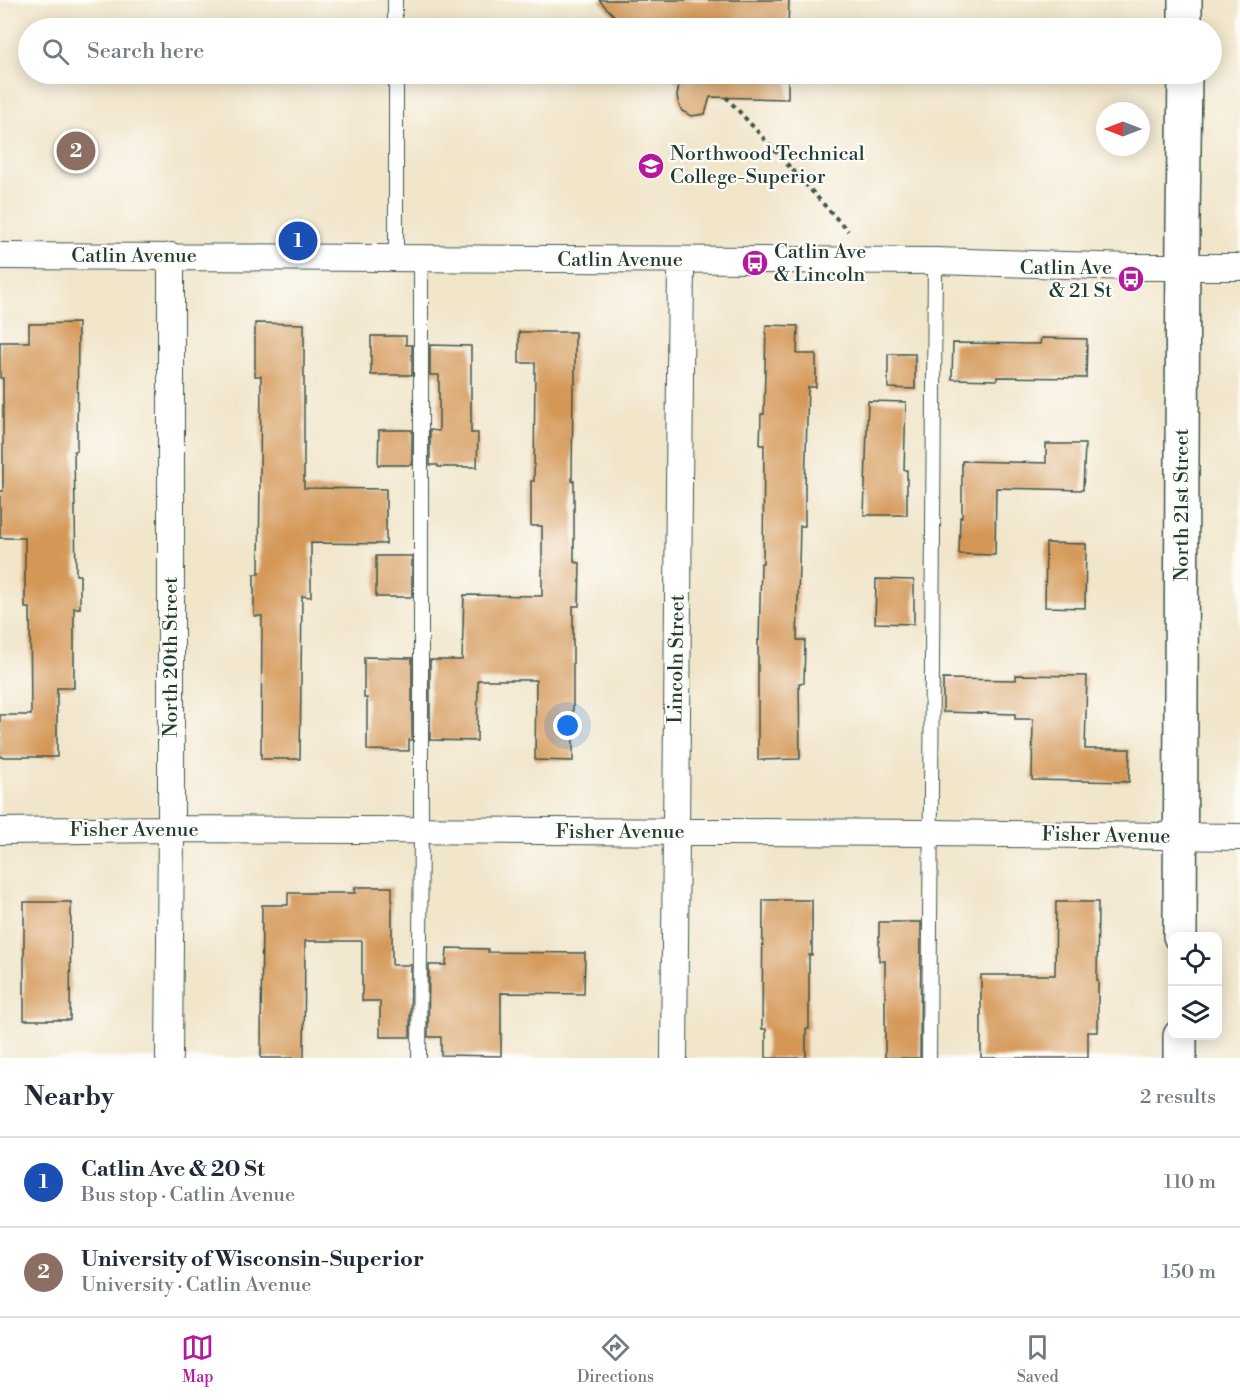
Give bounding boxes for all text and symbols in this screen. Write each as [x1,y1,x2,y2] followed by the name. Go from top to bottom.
[18,18,1222,84] search box
[39,35,72,68] icon: search
[87,38,204,65] text: Search here
[1096,102,1150,156] north arrow
[56,128,96,174] pin: 2
[670,142,865,190] place label: Northwood Technical College-Superior
[636,151,666,181] school or university icon: Northwood Technical College-Superior
[278,218,318,264] pin: 1
[774,240,866,288] place label: Catlin Ave & Lincoln
[71,244,197,269] street label: Catlin Avenue
[557,248,683,273] street label: Catlin Avenue
[740,248,770,278] bus stop icon: Catlin Ave & Lincoln
[1020,256,1112,304] place label: Catlin Ave & 21 St
[1116,264,1146,294] bus stop icon: Catlin Ave & 21 St
[1170,428,1195,582] street label: North 21st Street
[159,577,184,737] street label: North 20th Street
[663,594,691,724] street label: Lincoln Street
[553,711,582,740] your location
[70,818,198,843] street label: Fisher Avenue
[556,820,684,845] street label: Fisher Avenue
[1041,822,1171,850] street label: Fisher Avenue
[1168,932,1222,1040] map controls
[1168,932,1222,986] button: locate
[1168,986,1222,1040] button: layers
[24,1081,114,1113] text: Nearby
[1140,1085,1216,1110] text: 2 results
[81,1156,265,1183] text: Catlin Ave & 20 St
[39,1170,48,1195] text: 1
[1164,1170,1216,1195] text: 110 m
[81,1183,295,1208] text: Bus stop · Catlin Avenue
[81,1246,424,1273] text: University of Wisconsin-Superior
[37,1260,50,1285] text: 2
[1161,1260,1216,1285] text: 150 m
[81,1273,311,1298] text: University · Catlin Avenue
[181,1331,214,1387] tab: Map
[577,1331,654,1387] tab: Directions
[1017,1331,1059,1387] tab: Saved

